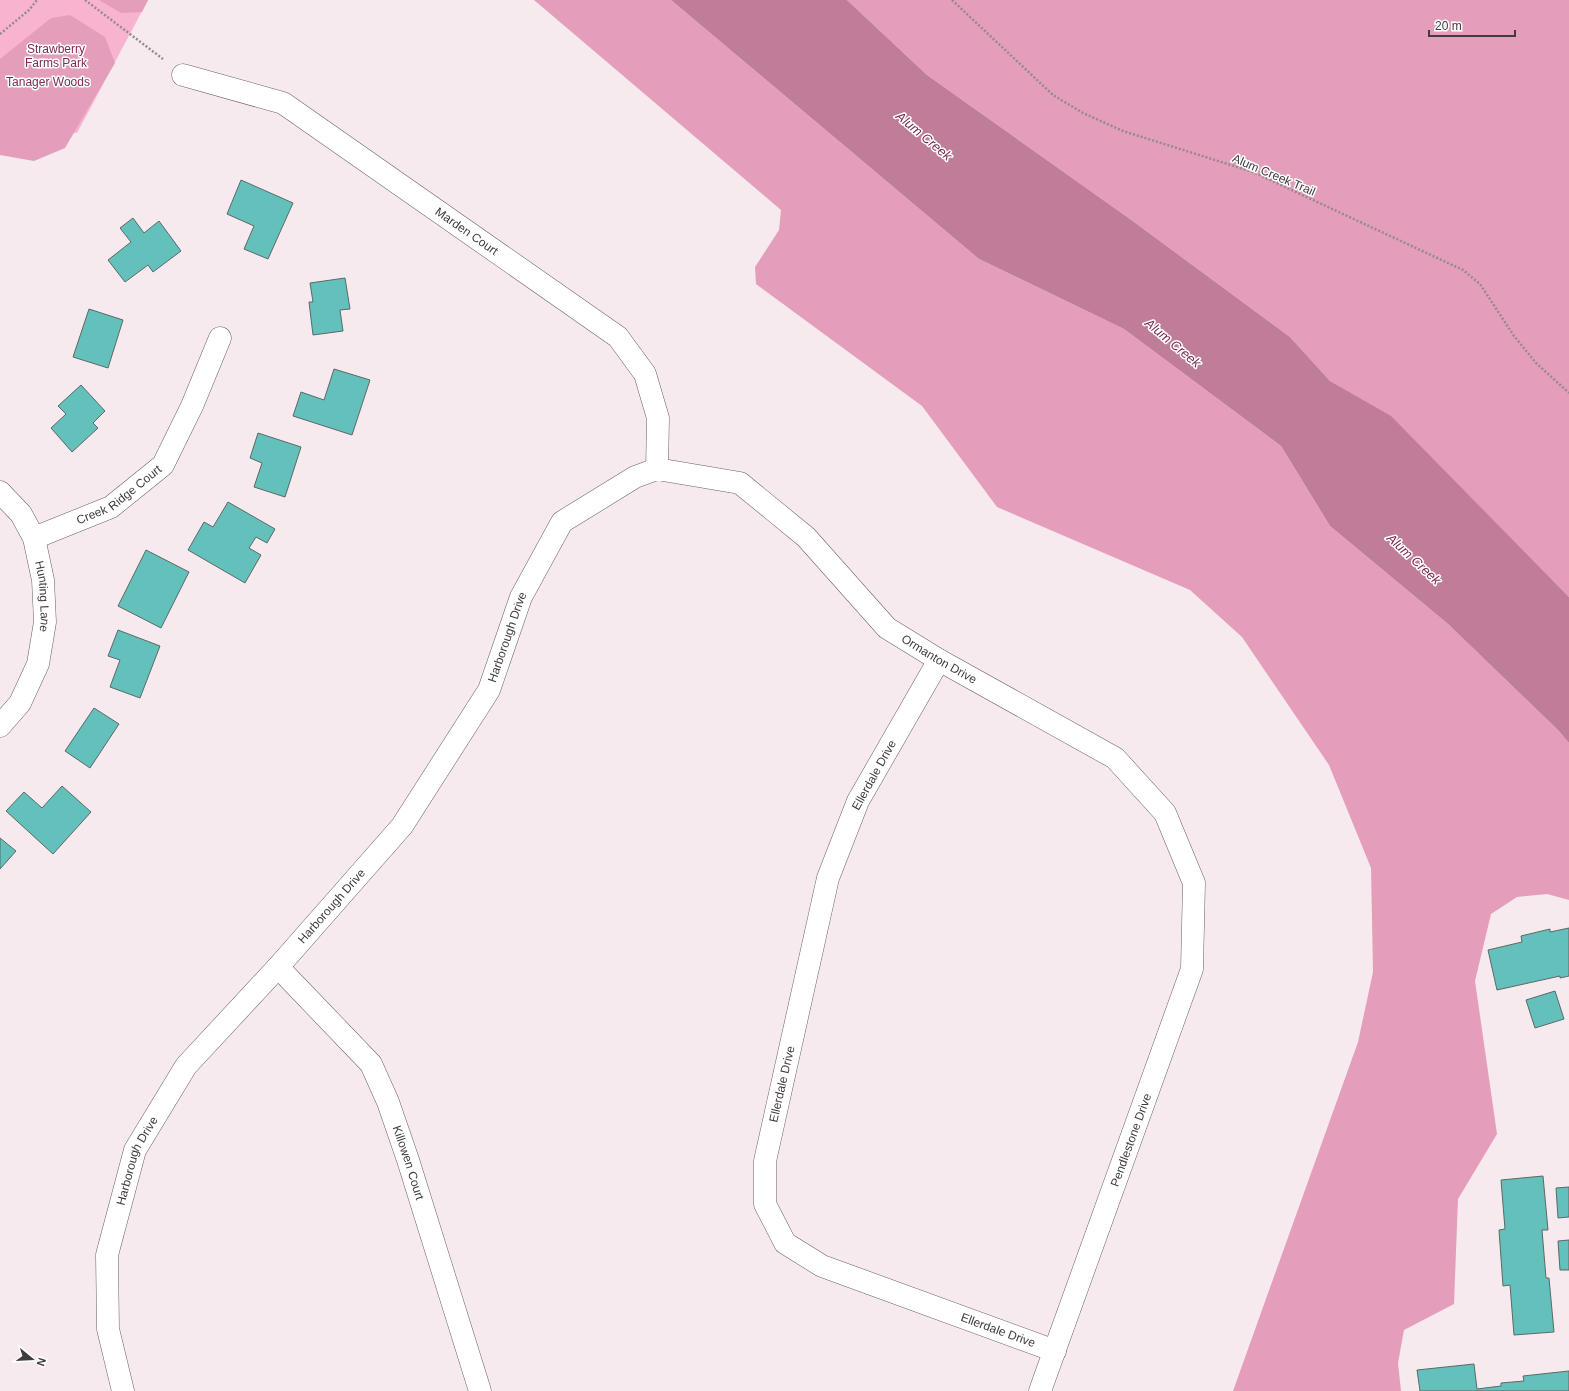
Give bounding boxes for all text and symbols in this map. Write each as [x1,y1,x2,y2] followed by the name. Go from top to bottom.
[1429,12,1515,38] scale bar
[1435,19,1462,33] text: 20 m
[25,42,88,70] park label: Strawberry Farms Park
[6,75,90,89] park label: Tanager Woods
[892,108,956,165] water label: Alum Creek
[1230,151,1318,199] street label: Alum Creek Trail
[433,205,501,259] street label: Marden Court
[1141,315,1205,372] water label: Alum Creek
[74,462,165,527] street label: Creek Ridge Court
[1383,530,1445,589] water label: Alum Creek
[32,560,52,633] street label: Hunting Lane
[485,589,530,684] street label: Harborough Drive
[899,632,979,687] street label: Ormanton Drive
[849,737,899,813] street label: Ellerdale Drive
[295,866,368,946] street label: Harborough Drive
[766,1044,798,1124] street label: Ellerdale Drive
[1108,1091,1154,1188] street label: Pendlestone Drive
[114,1114,161,1207] street label: Harborough Drive
[390,1124,427,1202] street label: Killowen Court
[959,1310,1037,1350] street label: Ellerdale Drive
[12,1339,52,1379] north arrow
[35,1356,48,1368] text: N

